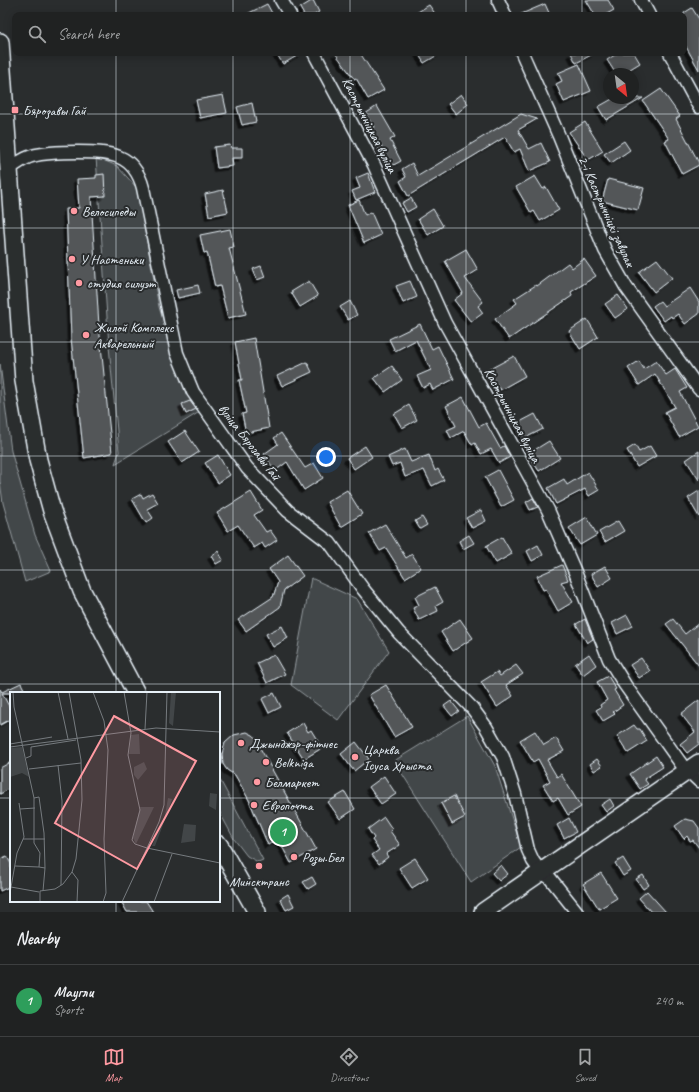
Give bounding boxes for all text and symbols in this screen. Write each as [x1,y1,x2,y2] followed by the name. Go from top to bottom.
[12,12,687,56] search box
[26,23,48,45] icon: search
[58,25,119,44] text: Search here
[603,68,639,104] north arrow
[338,75,401,177] street label: Кастрычніцкая вуліца
[23,102,87,119] place label: Бярозавы Гай
[10,105,20,115] marker: Бярозавы Гай
[574,153,639,271] street label: 2-і Кастрычніцкі завулак
[82,203,137,220] place label: Велосипеды
[69,206,79,216] marker: Велосипеды
[80,251,145,268] place label: У Настеньки
[67,254,77,264] marker: У Настеньки
[87,275,156,292] place label: студия силуэт
[74,278,84,288] marker: студия силуэт
[94,319,175,352] place label: Жилой Комплекс Акварельный
[81,330,91,340] marker: Жилой Комплекс Акварельный
[480,365,545,466] street label: Кастрычніцкая вуліца
[215,401,285,485] street label: вуліца Бярозавы Гай
[316,447,336,467] your location
[10,692,220,902] inset map
[249,735,338,752] place label: Джынджэр-фітнес
[236,738,246,748] marker: Джынджэр-фітнес
[363,741,432,774] place label: Царква Ісуса Хрыста
[350,752,360,762] marker: Царква Ісуса Хрыста
[274,754,314,771] place label: Belkniga
[261,757,271,767] marker: Belkniga
[265,774,320,791] place label: Белмаркет
[252,777,262,787] marker: Белмаркет
[262,797,314,814] place label: Европочта
[249,800,259,810] marker: Европочта
[270,817,296,847] pin: 1
[302,849,345,866] place label: Розы.Бел
[289,852,299,862] marker: Розы.Бел
[254,861,264,871] marker: Минсктранс
[229,873,290,890] place label: Минсктранс
[16,928,59,949] text: Nearby
[54,983,93,1002] text: Маугли
[26,993,32,1009] text: 1
[655,993,683,1009] text: 240 m
[54,1002,83,1018] text: Sports
[103,1046,125,1084] tab: Map
[330,1046,369,1084] tab: Directions
[574,1046,596,1084] tab: Saved

